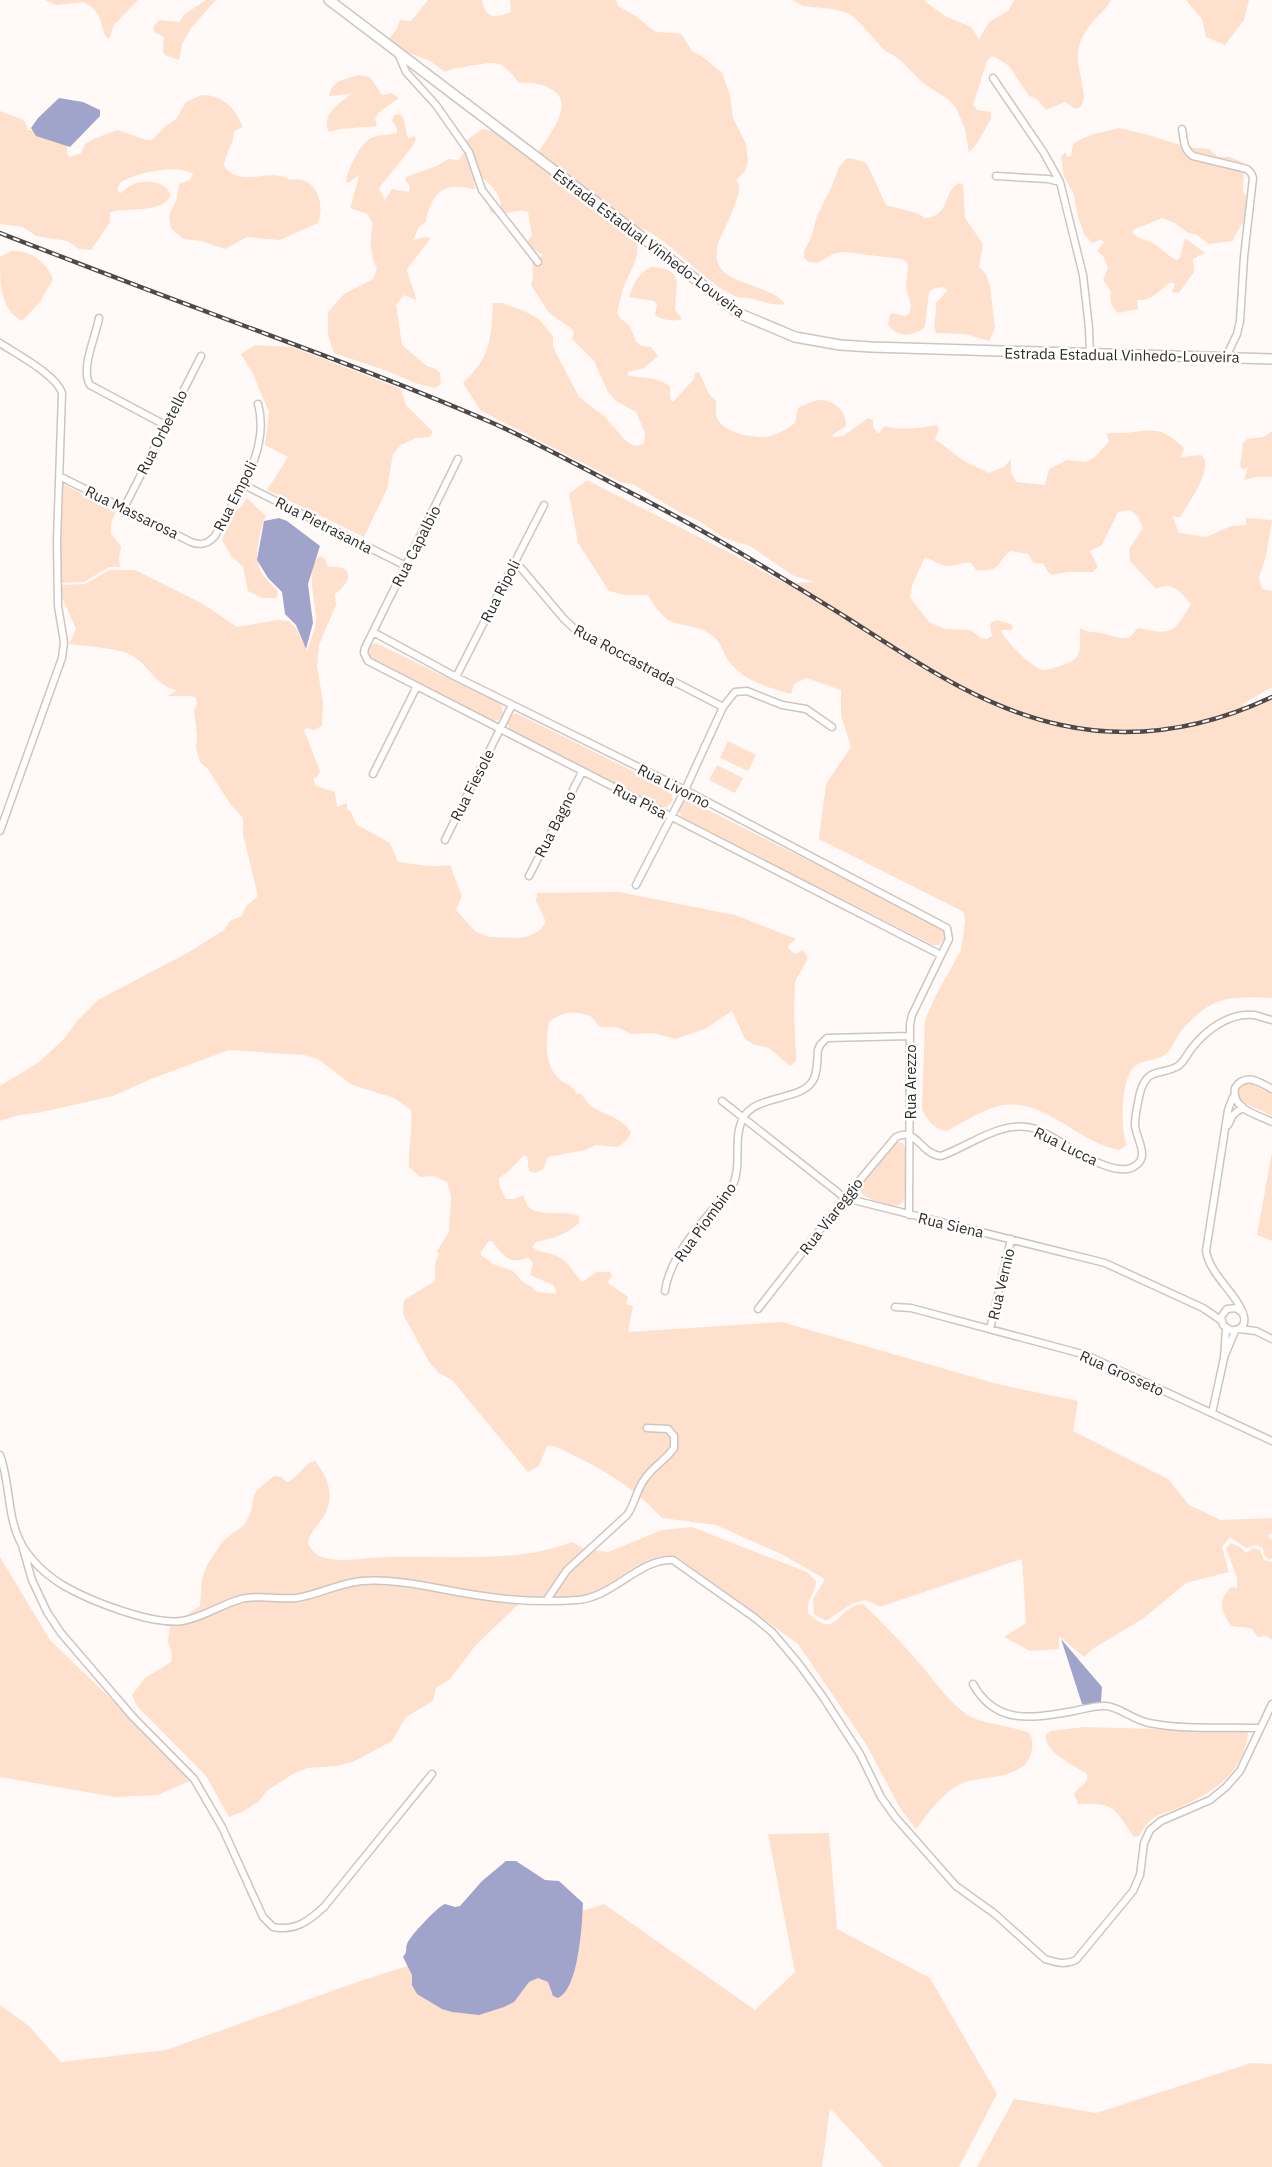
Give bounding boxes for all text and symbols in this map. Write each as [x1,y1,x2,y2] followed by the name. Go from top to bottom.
[549,165,749,321] street label: Estrada Estadual Vinhedo-Louveira
[1004,343,1240,367] street label: Estrada Estadual Vinhedo-Louveira
[133,386,191,478] street label: Rua Orbetello
[209,458,261,534] street label: Rua Empoli
[82,481,182,543] street label: Rua Massarosa
[272,492,376,558] street label: Rua Pietrasanta
[387,502,445,590] street label: Rua Capalbio
[476,556,524,626] street label: Rua Ripoli
[571,620,679,690] street label: Rua Roccastrada
[446,746,498,824] street label: Rua Fiesole
[634,760,714,812] street label: Rua Livorno
[610,779,670,823] street label: Rua Pisa
[530,787,580,861] street label: Rua Bagno
[901,1044,920,1120] street label: Rua Arezzo
[1031,1122,1101,1170] street label: Rua Lucca
[795,1174,867,1258] street label: Rua Viareggio
[670,1179,740,1265] street label: Rua Piombino
[916,1208,986,1242] street label: Rua Siena
[984,1246,1018,1322] street label: Rua Vernio
[1077,1346,1167,1400] street label: Rua Grosseto

